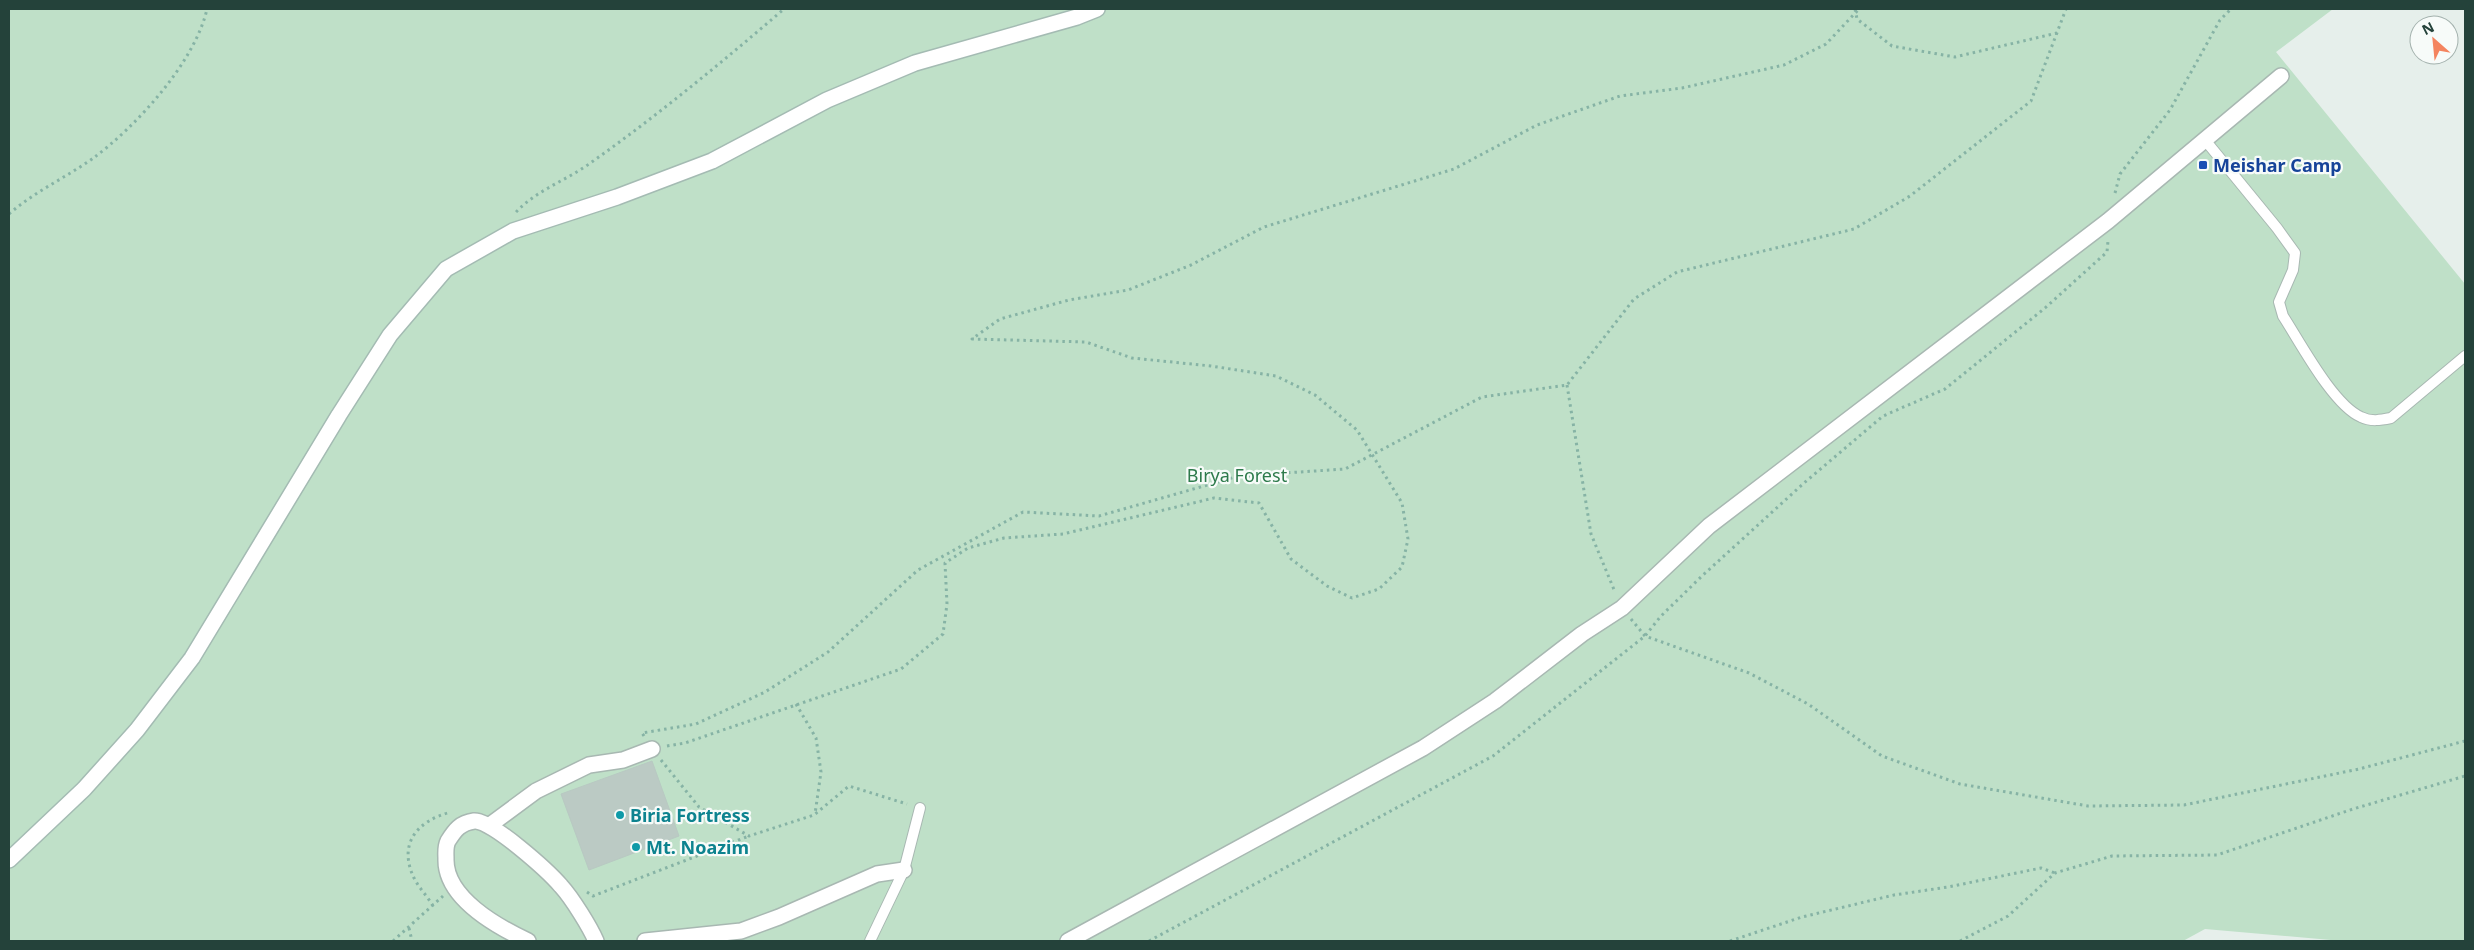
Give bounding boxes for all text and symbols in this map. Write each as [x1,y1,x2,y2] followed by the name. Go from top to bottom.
[2409,15,2459,65] north arrow
[2418,17,2437,39] text: N
[2213,153,2342,177] place label: Meishar Camp
[2197,159,2209,171] marker: Meishar Camp
[1187,463,1288,487] park label: Birya Forest
[630,803,750,827] place label: Biria Fortress
[614,809,626,821] marker: Biria Fortress
[646,835,749,859] place label: Mt. Noazim
[630,841,642,853] marker: Mt. Noazim

